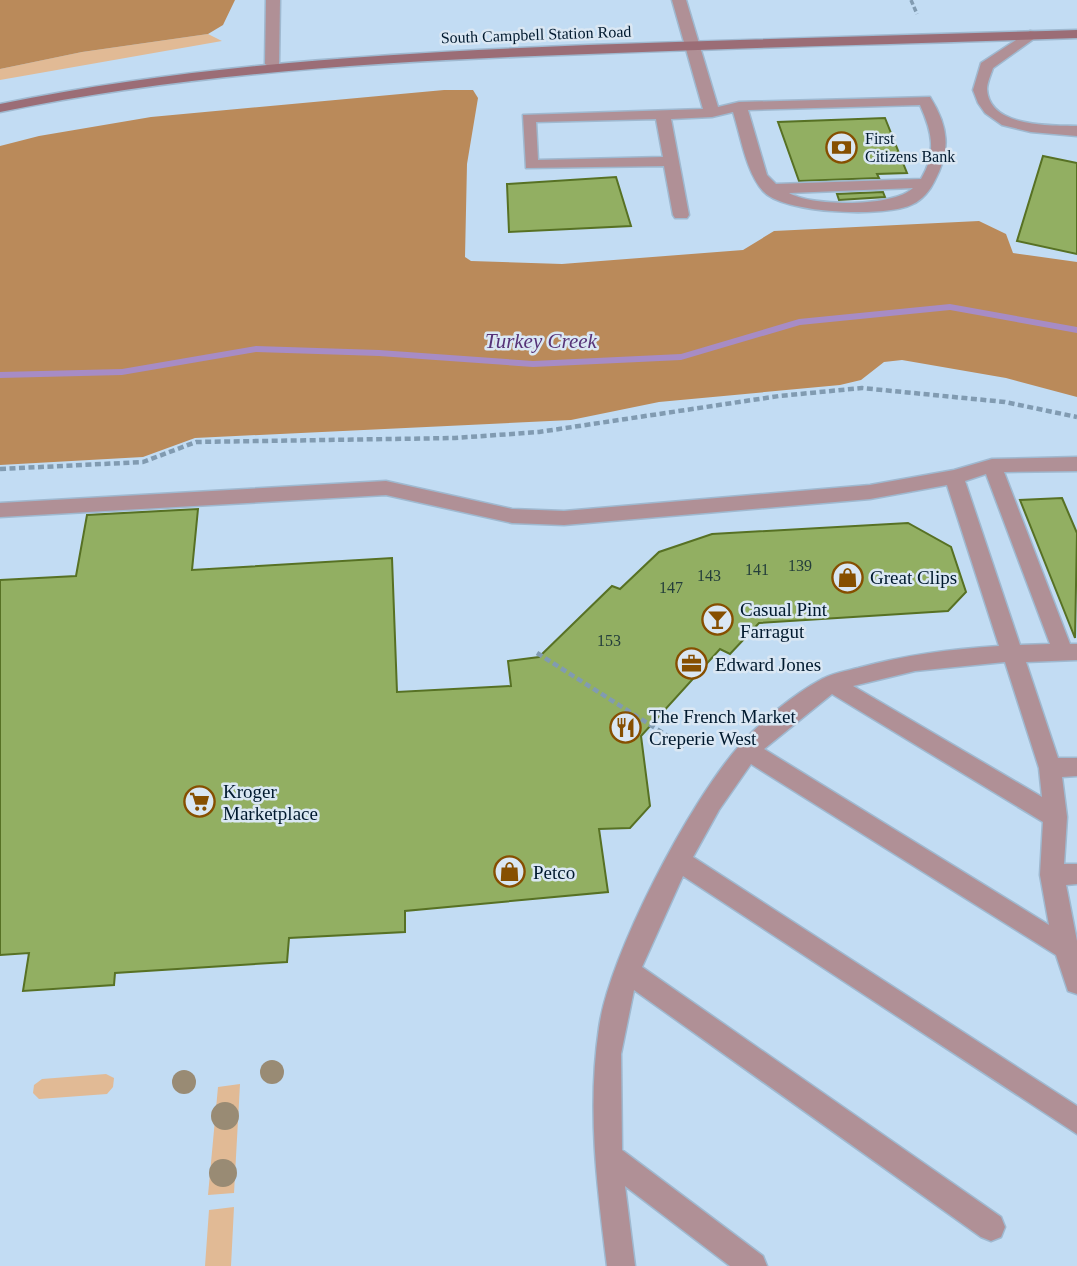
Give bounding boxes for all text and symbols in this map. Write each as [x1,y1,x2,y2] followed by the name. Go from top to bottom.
[440,23,632,47] street label: South Campbell Station Road
[825,130,859,164] bank icon: First Citizens Bank
[865,130,955,165] place label: First Citizens Bank
[485,329,598,353] water label: Turkey Creek
[788,557,812,574] house number: 139
[830,560,864,594] shop icon: Great Clips
[745,561,769,578] house number: 141
[697,567,721,584] house number: 143
[870,567,957,588] place label: Great Clips
[659,579,683,596] house number: 147
[740,599,828,642] place label: Casual Pint Farragut
[700,603,734,637] bar icon: Casual Pint Farragut
[597,632,621,649] house number: 153
[675,647,709,681] office icon: Edward Jones
[715,654,821,675] place label: Edward Jones
[649,706,796,749] place label: The French Market Creperie West
[609,710,643,744] restaurant icon: The French Market Creperie West
[223,781,318,824] place label: Kroger Marketplace
[183,785,217,819] supermarket icon: Kroger Marketplace
[493,855,527,889] shop icon: Petco
[533,862,575,883] place label: Petco

